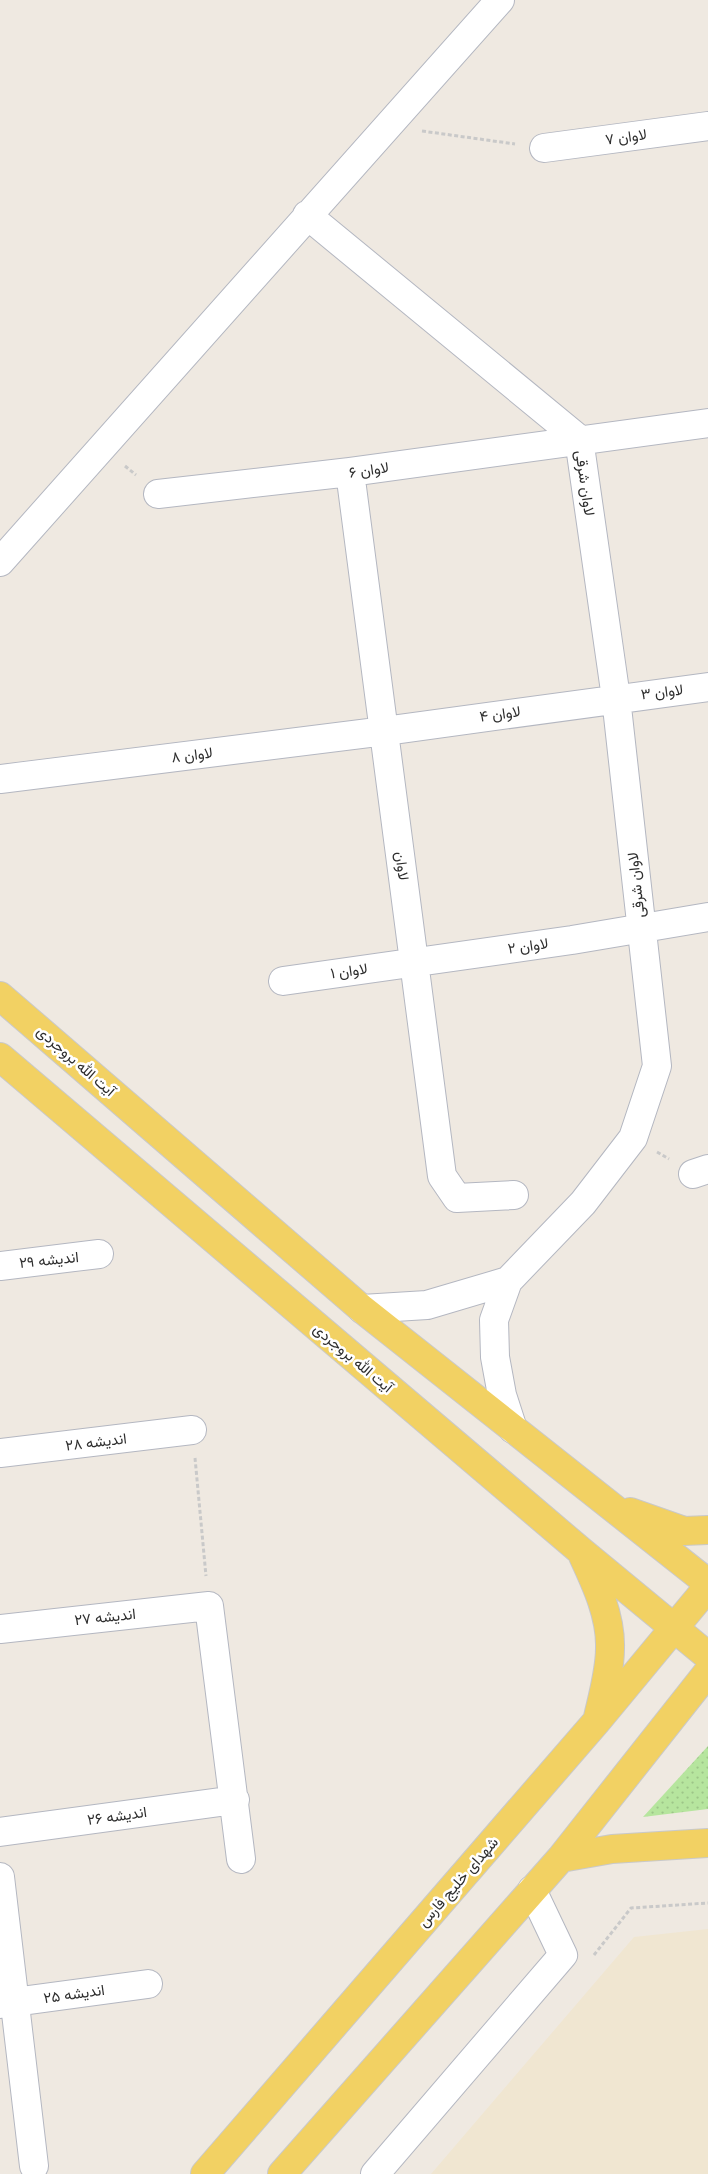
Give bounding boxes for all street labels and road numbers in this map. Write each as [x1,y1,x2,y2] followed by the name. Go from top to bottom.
[604,125,648,149] street label: لاوان ۷
[571,449,599,517] street label: لاوان شرقی
[348,458,390,482] street label: لاوان ۶
[640,680,684,704] street label: لاوان ۳
[478,702,522,726] street label: لاوان ۴
[170,744,214,766] street label: لاوان ۸
[391,851,413,881] street label: لاوان
[624,851,649,919] street label: لاوان شرقی
[507,934,549,958] street label: لاوان ۲
[329,960,369,982] street label: لاوان ۱
[32,1022,120,1102] street label: آیت الله بروجردی
[18,1248,80,1272] street label: اندیشه ۲۹
[309,1320,397,1398] street label: آیت الله بروجردی
[64,1429,128,1455] street label: اندیشه ۲۸
[73,1605,137,1629] street label: اندیشه ۲۷
[86,1803,148,1829] street label: اندیشه ۲۶
[414,1833,504,1932] street label: شهدای خلیج فارس
[42,1981,106,2007] street label: اندیشه ۲۵

